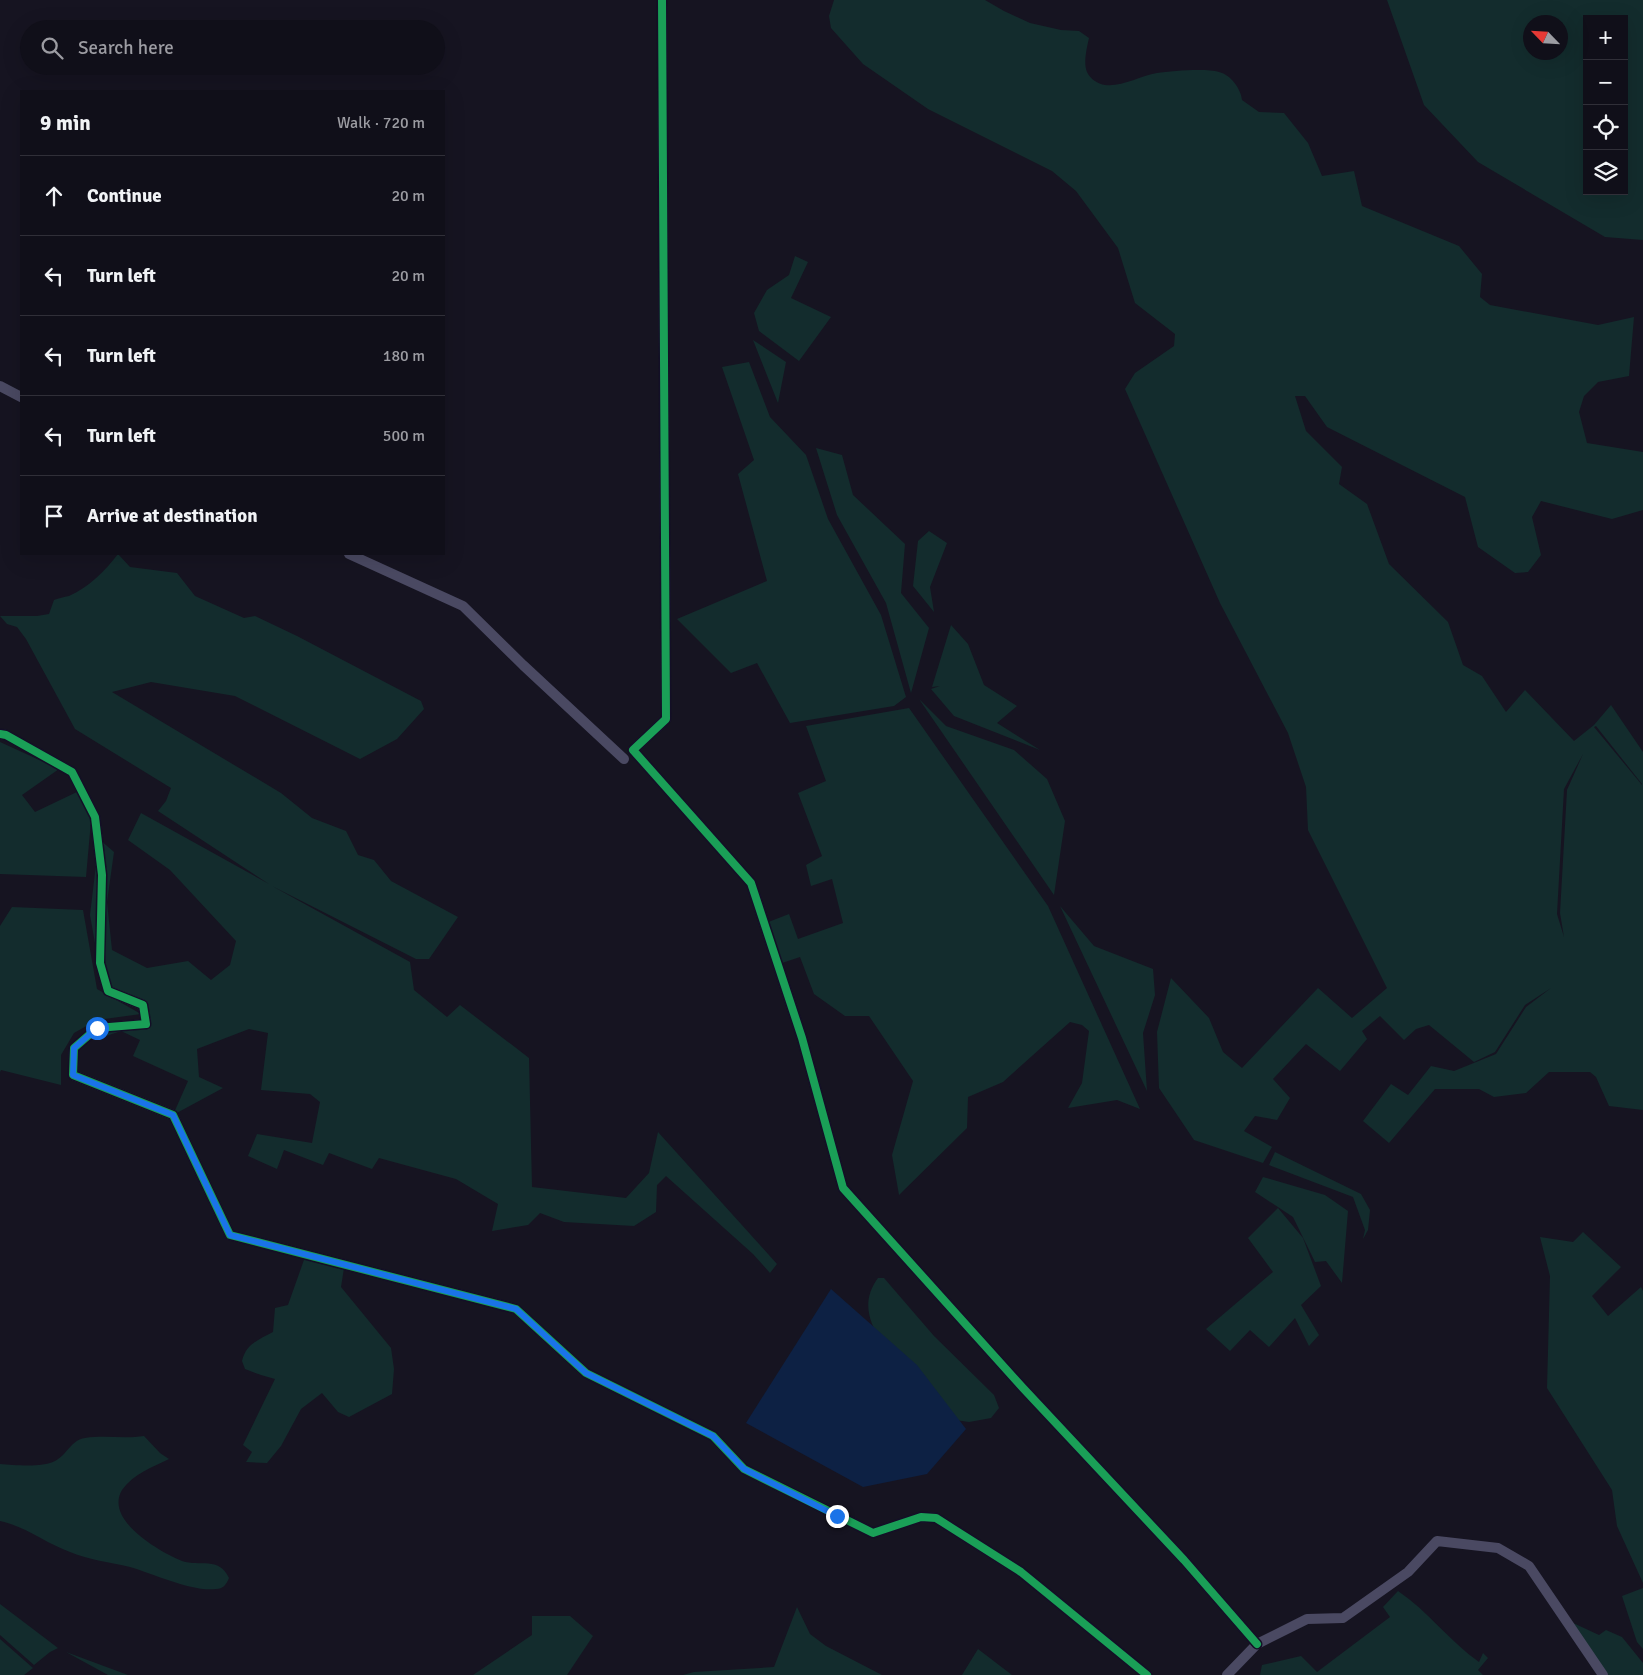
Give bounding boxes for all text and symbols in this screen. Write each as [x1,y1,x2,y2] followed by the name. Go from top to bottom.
[1523,15,1568,60] north arrow
[1583,15,1628,195] map controls
[1583,15,1628,60] button: +
[20,20,445,75] search box
[38,34,66,62] icon: search
[78,36,174,60] text: Search here
[1583,60,1628,105] button: −
[1583,105,1628,150] button: locate
[40,110,91,136] text: 9 min
[337,113,425,133] text: Walk · 720 m
[1583,150,1628,195] button: layers
[40,182,68,210] icon: ahead
[87,184,162,208] text: Continue
[391,186,425,206] text: 20 m
[40,262,68,290] icon: left
[87,264,156,288] text: Turn left
[391,266,425,286] text: 20 m
[40,342,68,370] icon: left
[87,344,156,368] text: Turn left
[383,346,425,366] text: 180 m
[40,422,68,450] icon: left
[87,424,156,448] text: Turn left
[383,426,425,446] text: 500 m
[40,502,68,530] icon: arrive
[87,504,258,528] text: Arrive at destination
[86,1017,109,1040] route start
[826,1505,849,1528] route end

